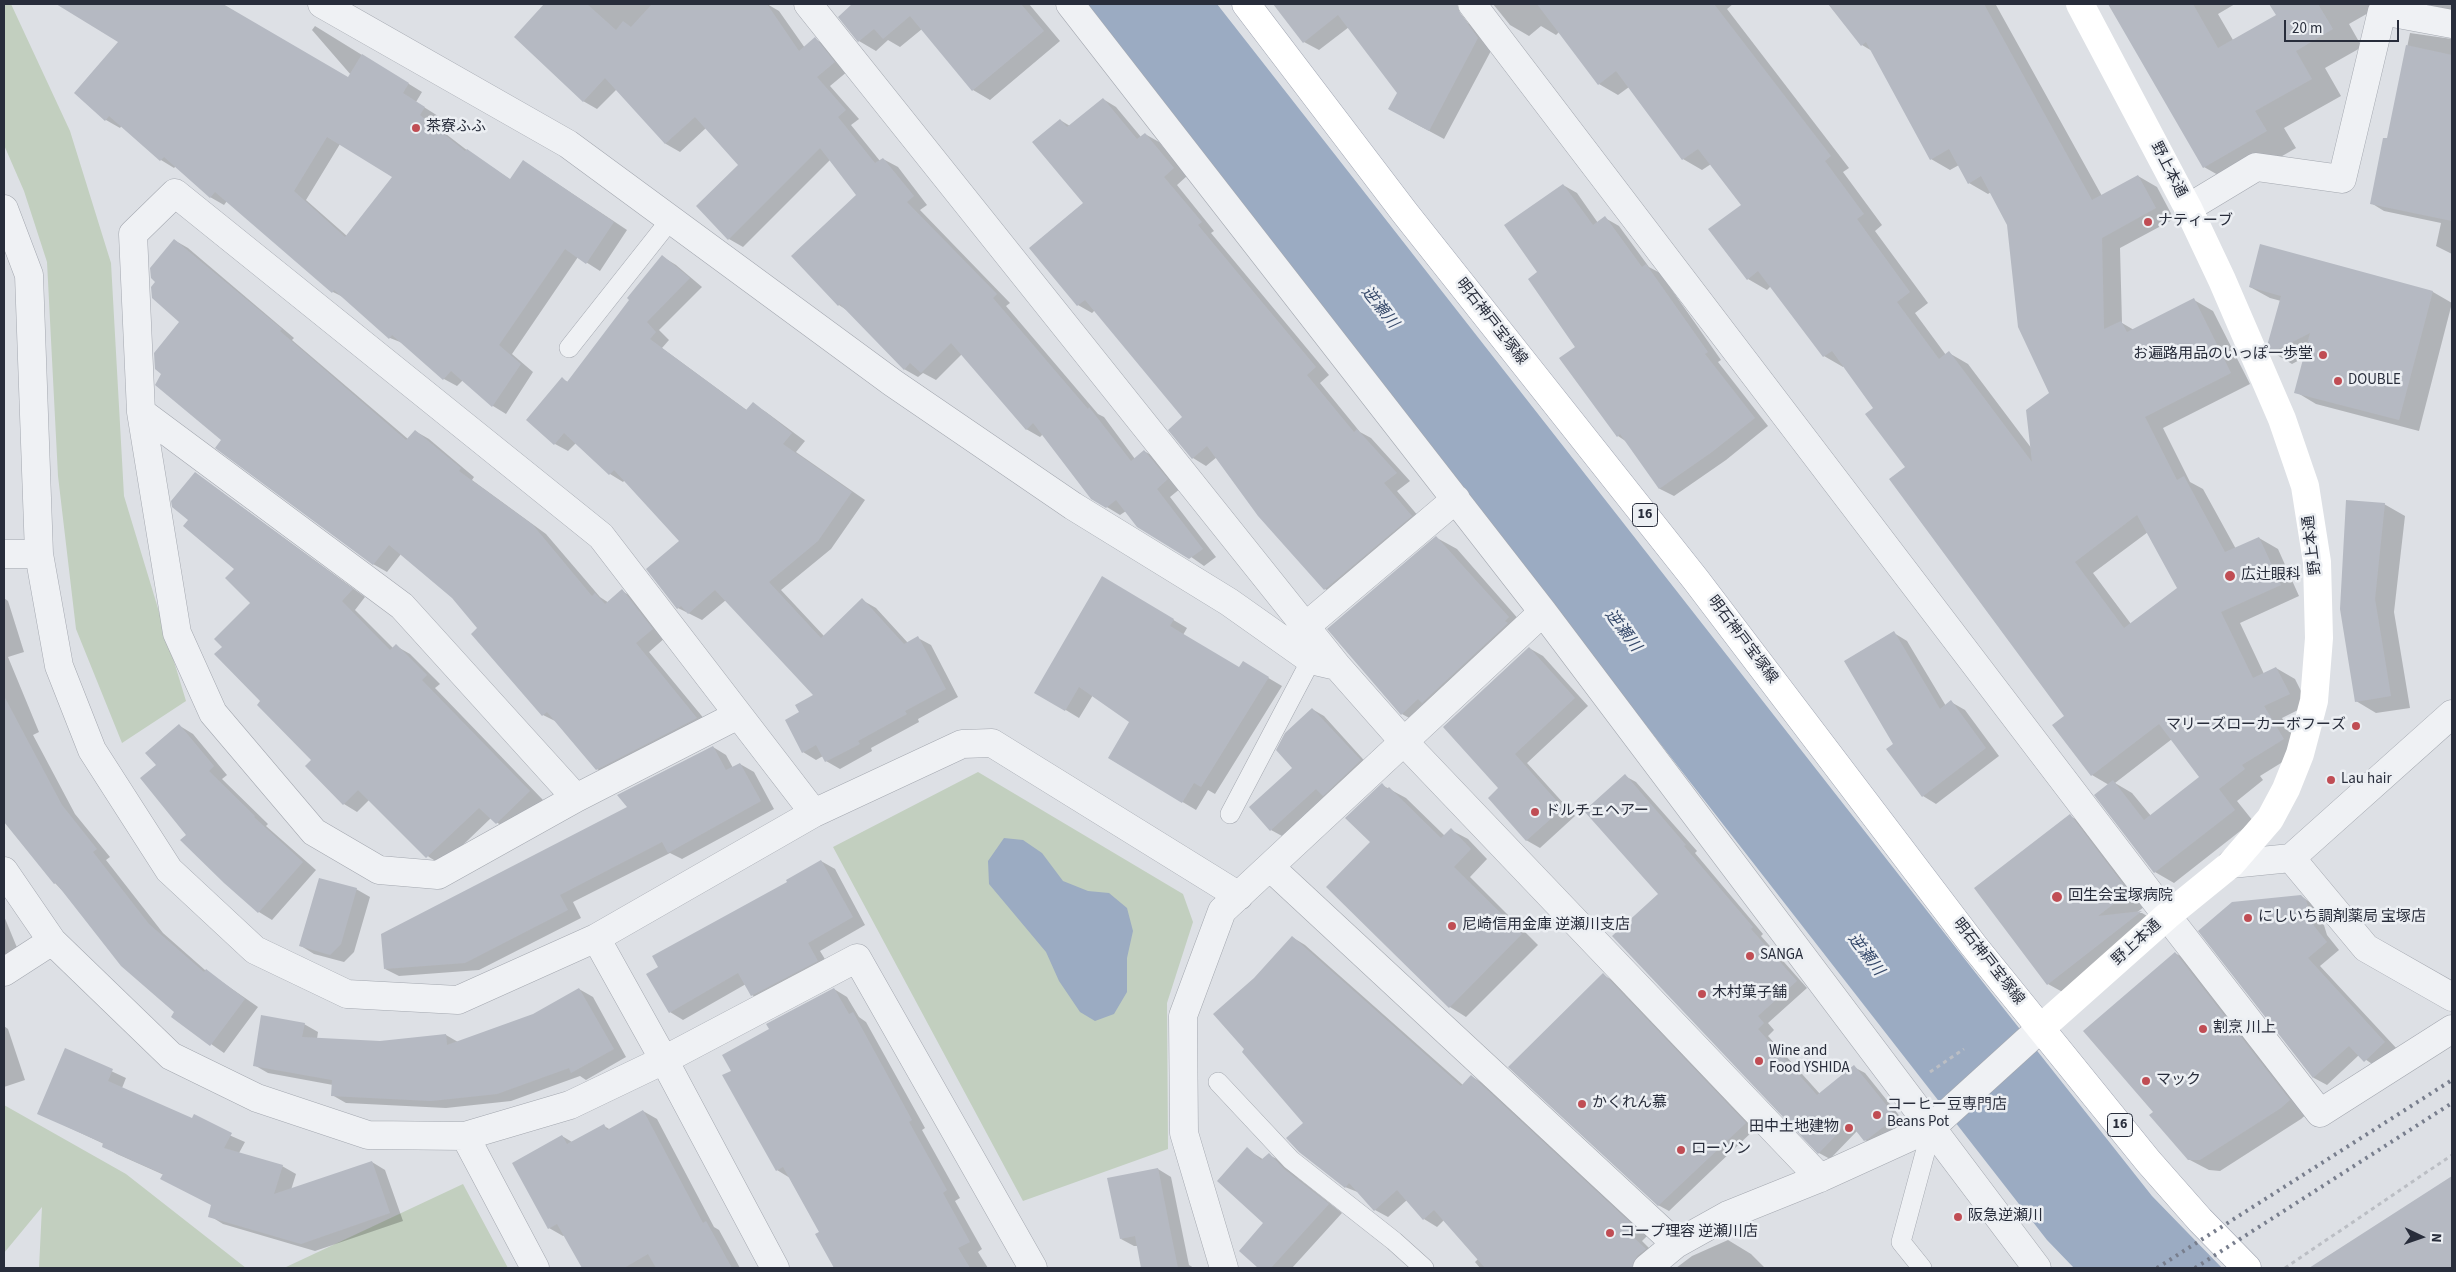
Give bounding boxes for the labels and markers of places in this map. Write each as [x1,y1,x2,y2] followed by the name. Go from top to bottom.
[426,119,486,137] place label: 茶寮ふふ
[410,122,422,134] marker: 茶寮ふふ
[2158,213,2233,231] place label: ナティーブ
[2142,216,2154,228] marker: ナティーブ
[2133,346,2313,364] place label: お遍路用品のいっぽ一歩堂
[2317,349,2329,361] marker: お遍路用品のいっぽ一歩堂
[2348,372,2401,390] place label: DOUBLE
[2332,375,2344,387] marker: DOUBLE
[2241,567,2301,585] place label: 広辻眼科
[2223,569,2237,583] marker: 広辻眼科
[2166,717,2346,735] place label: マリーズローカーボフーズ
[2350,720,2362,732] marker: マリーズローカーボフーズ
[2341,771,2392,789] place label: Lau hair
[2325,774,2337,786] marker: Lau hair
[1545,803,1649,821] place label: ドルチェヘアー
[1529,806,1541,818] marker: ドルチェヘアー
[2068,888,2173,906] place label: 回生会宝塚病院
[2050,890,2064,904] marker: 回生会宝塚病院
[2258,909,2426,927] place label: にしいち調剤薬局 宝塚店
[2242,912,2254,924] marker: にしいち調剤薬局 宝塚店
[1462,917,1630,935] place label: 尼崎信用金庫 逆瀬川支店
[1446,920,1458,932] marker: 尼崎信用金庫 逆瀬川支店
[1760,947,1803,965] place label: SANGA
[1744,950,1756,962] marker: SANGA
[1712,985,1787,1003] place label: 木村菓子舗
[1696,988,1708,1000] marker: 木村菓子舗
[2213,1020,2276,1038] place label: 割烹 川上
[2197,1023,2209,1035] marker: 割烹 川上
[1769,1043,1850,1078] place label: Wine and Food YSHIDA
[1753,1055,1765,1067] marker: Wine and Food YSHIDA
[2156,1072,2201,1090] place label: マック
[2140,1075,2152,1087] marker: マック
[1592,1095,1667,1113] place label: かくれん慕
[1887,1097,2007,1132] place label: コーヒー豆専門店 Beans Pot
[1576,1098,1588,1110] marker: かくれん慕
[1871,1109,1883,1121] marker: コーヒー豆専門店 Beans Pot
[1749,1119,1839,1137] place label: 田中土地建物
[1843,1122,1855,1134] marker: 田中土地建物
[1691,1141,1751,1159] place label: ローソン
[1675,1144,1687,1156] marker: ローソン
[1968,1208,2043,1226] place label: 阪急逆瀬川
[1952,1211,1964,1223] marker: 阪急逆瀬川
[1620,1224,1758,1242] place label: コープ理容 逆瀬川店
[1604,1227,1616,1239] marker: コープ理容 逆瀬川店

